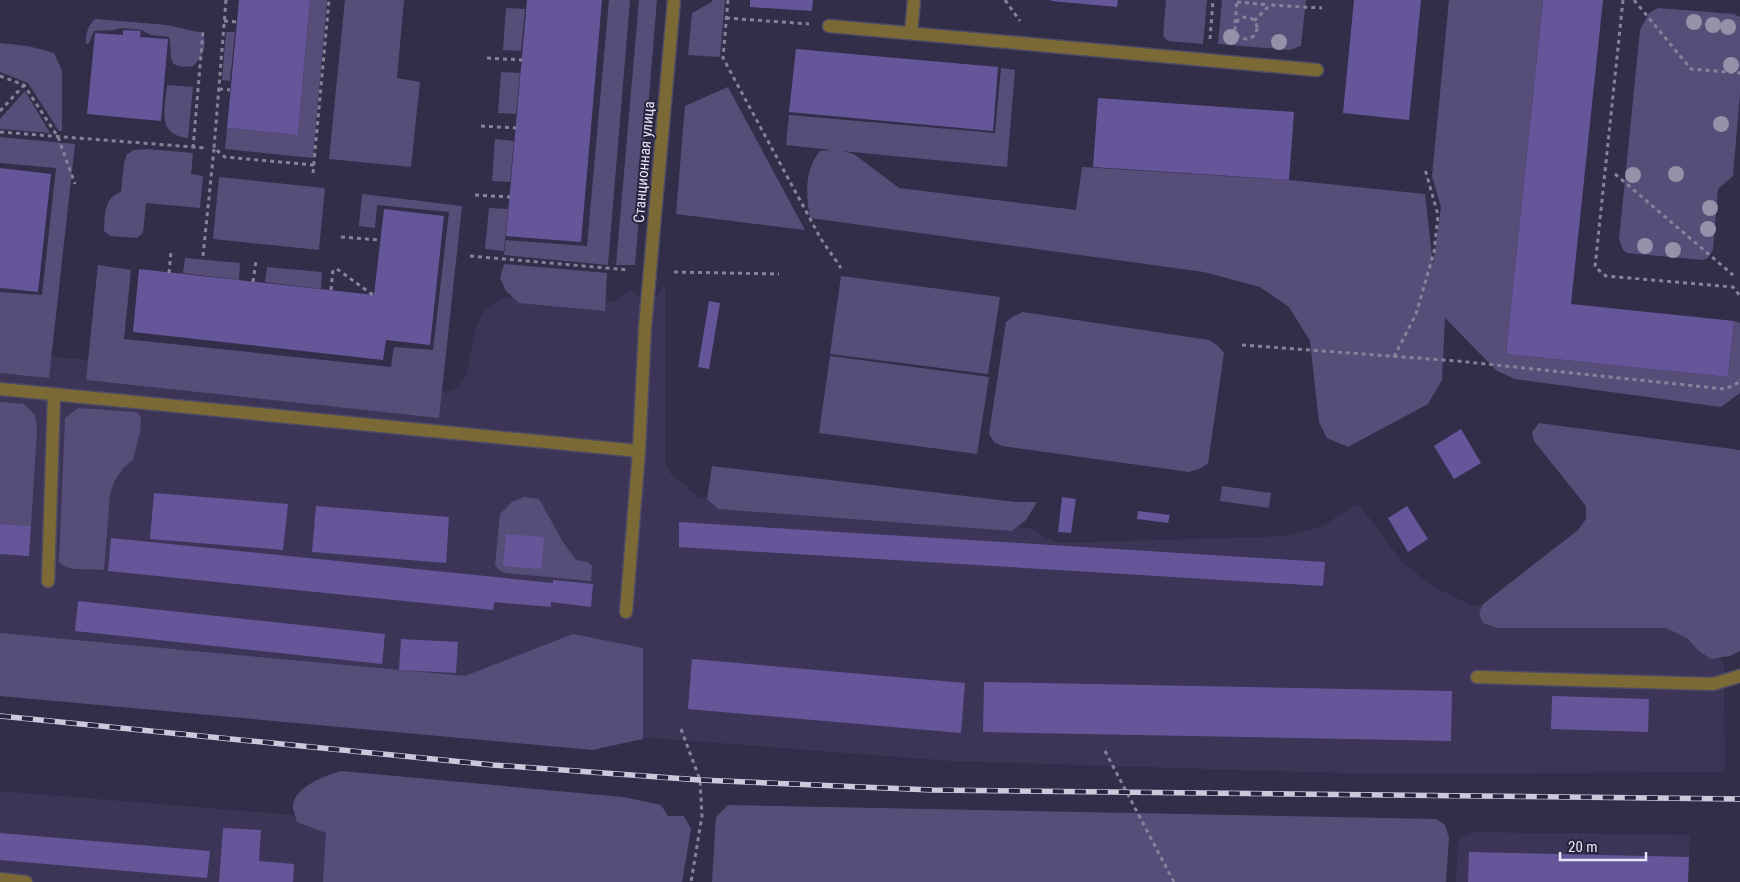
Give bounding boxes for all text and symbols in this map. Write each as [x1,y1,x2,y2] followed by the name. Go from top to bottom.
[630,100,658,224] street label: Станционная улица
[1560,830,1646,862] scale bar
[1568,838,1598,856] text: 20 m

